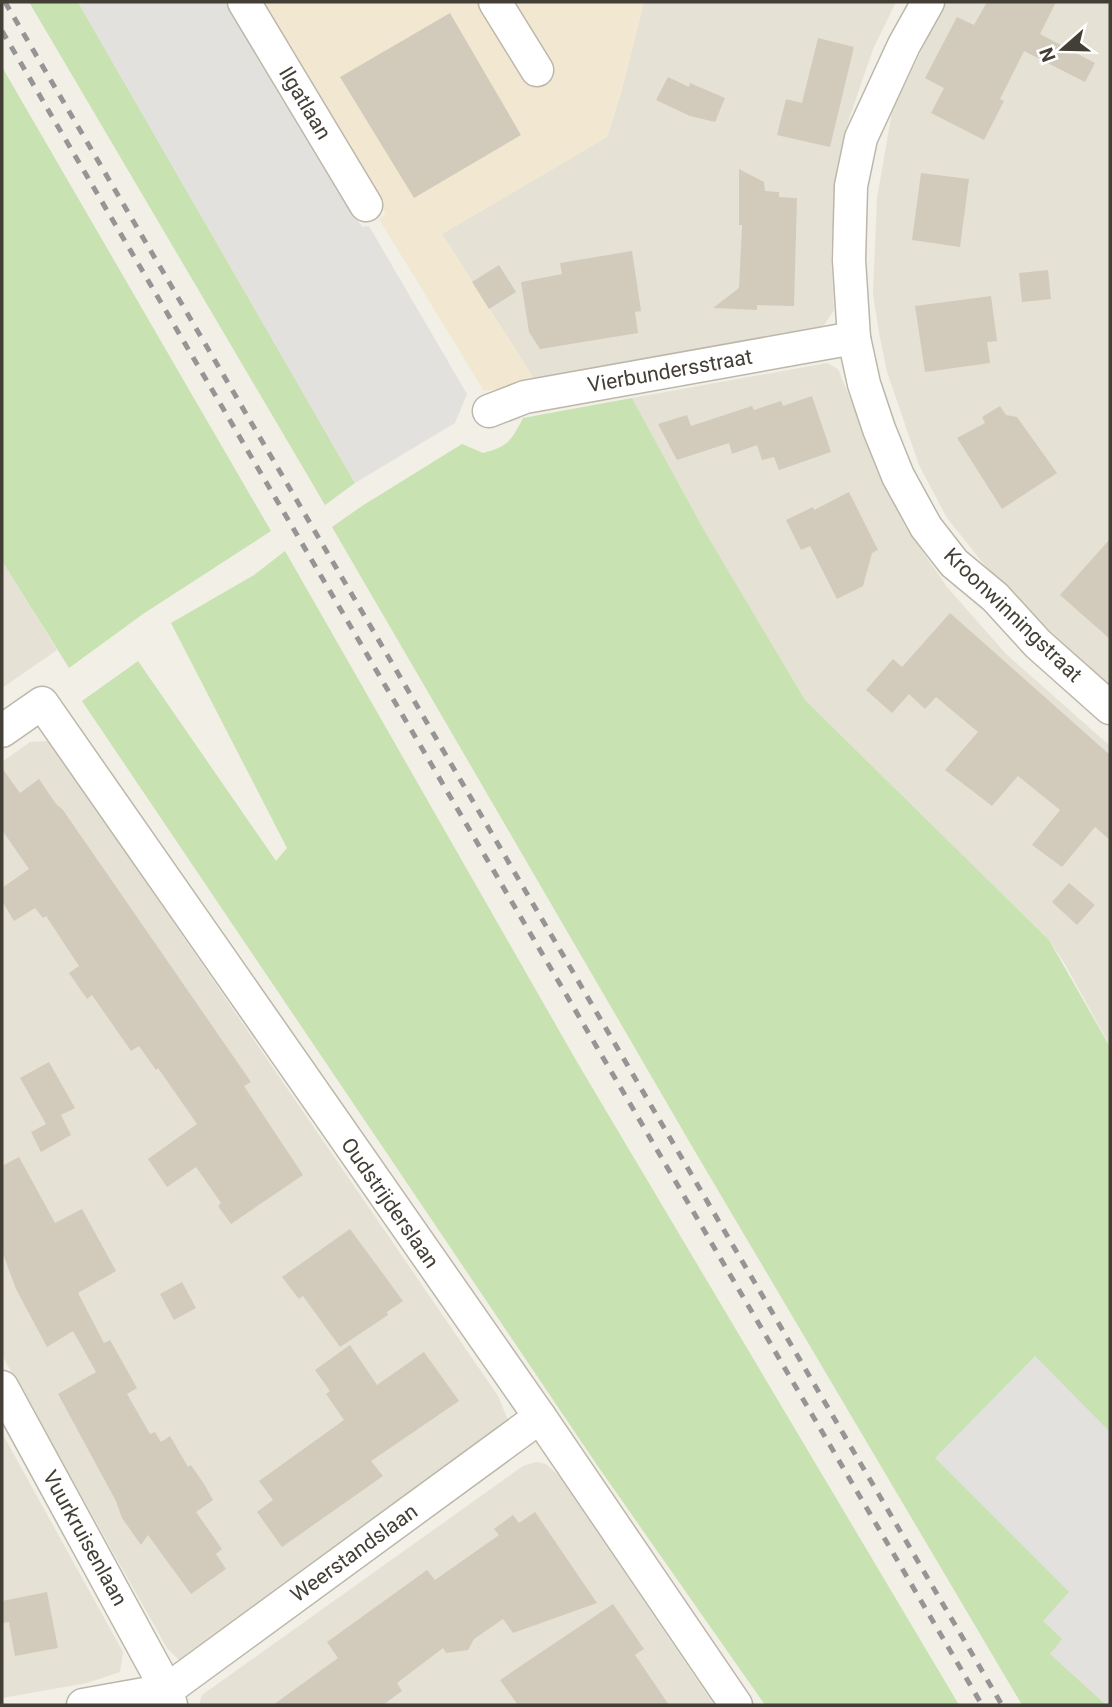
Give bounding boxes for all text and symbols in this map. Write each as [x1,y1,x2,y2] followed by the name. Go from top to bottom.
[1028,14,1098,84] north arrow
[1034,44,1061,65] text: N
[274,62,336,144] street label: Ilgatlaan
[586,345,754,397] street label: Vierbundersstraat
[939,543,1087,687] street label: Kroonwinningstraat
[336,1133,444,1273] street label: Oudstrijderslaan
[38,1466,132,1610] street label: Vuurkruisenlaan
[286,1499,422,1607] street label: Weerstandslaan

